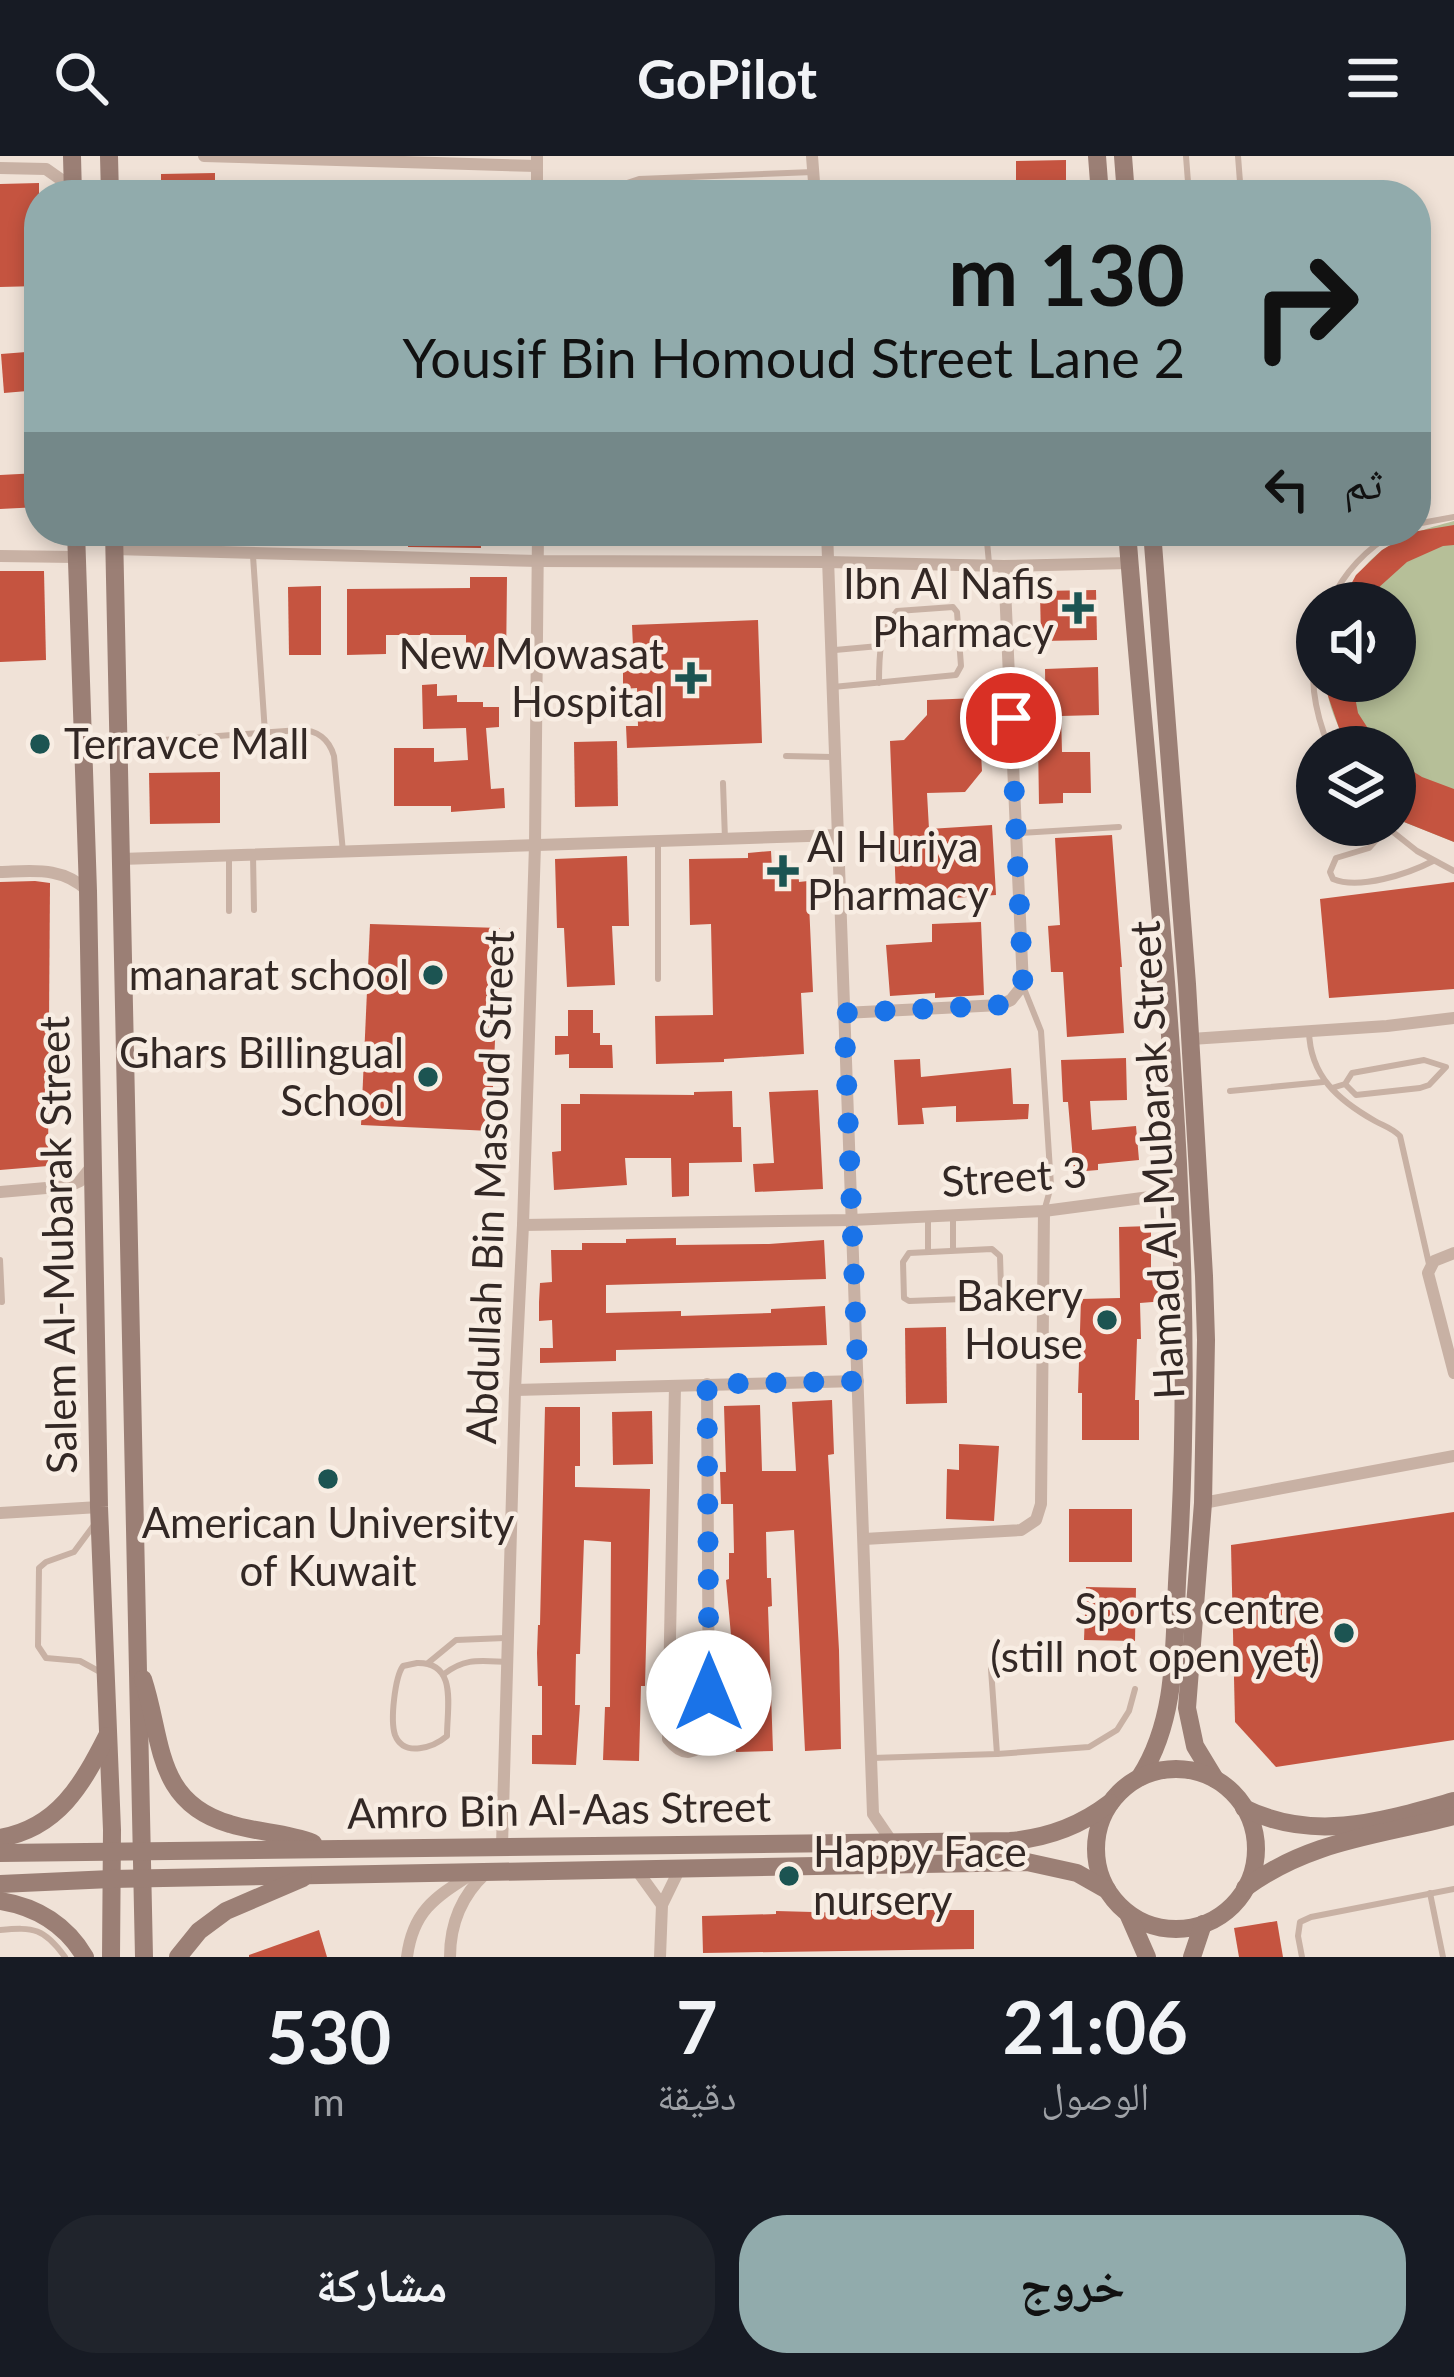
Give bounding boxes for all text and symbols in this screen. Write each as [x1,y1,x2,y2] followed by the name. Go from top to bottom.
[48,45,114,111] icon: search
[1340,45,1406,111] icon: menu
[637,46,817,111] text: GoPilot
[948,223,1185,324] text: 130 m
[1227,228,1383,384] icon: right
[403,325,1185,390] text: Yousif Bin Homoud Street Lane 2
[1344,455,1383,509] text: ثم
[1254,456,1320,522] icon: left
[843,558,1054,656] place label: Ibn Al Nafis Pharmacy
[1296,582,1416,846] map controls
[1296,582,1416,702] button: sound
[1065,595,1091,621] marker: Ibn Al Nafis Pharmacy
[398,628,664,726] place label: New Mowasat Hospital
[675,662,707,694] marker: New Mowasat Hospital
[960,667,1062,769] pin
[978,685,1044,751] icon: arrive
[64,718,309,768] place label: Terravce Mall
[1296,726,1416,846] button: layers
[27,731,53,757] marker: Terravce Mall
[807,821,989,919] place label: Al Huriya Pharmacy
[770,858,796,884] marker: Al Huriya Pharmacy
[1118,919,1194,1401] street label: Hamad Al-Mubarak Street
[455,929,523,1445] street label: Abdullah Bin Masoud Street
[129,949,409,999] place label: manarat school
[420,962,446,988] marker: manarat school
[28,1016,86,1474] street label: Salem Al-Mubarak Street
[119,1027,404,1125] place label: Ghars Billingual School
[415,1064,441,1090] marker: Ghars Billingual School
[940,1146,1088,1206] street label: Street 3
[956,1270,1083,1368] place label: Bakery House
[1094,1307,1120,1333] marker: Bakery House
[315,1466,341,1492] marker: American University of Kuwait
[142,1497,515,1595] place label: American University of Kuwait
[990,1583,1320,1681] place label: Sports centre (still not open yet)
[1331,1620,1357,1646] marker: Sports centre (still not open yet)
[646,1630,772,1756] position arrow
[347,1780,771,1838] street label: Amro Bin Al-Aas Street
[813,1826,1027,1924] place label: Happy Face nursery
[776,1863,802,1889] marker: Happy Face nursery
[676,1983,718,2069] text: 7
[1002,1983,1188,2069] text: 21:06
[266,1993,391,2079] text: 530
[657,2072,737,2118] text: دقيقة
[1041,2072,1149,2118] text: الوصول
[313,2078,345,2124] text: m
[48,2215,715,2353] button: مشاركة
[739,2215,1406,2353] button: خروج

